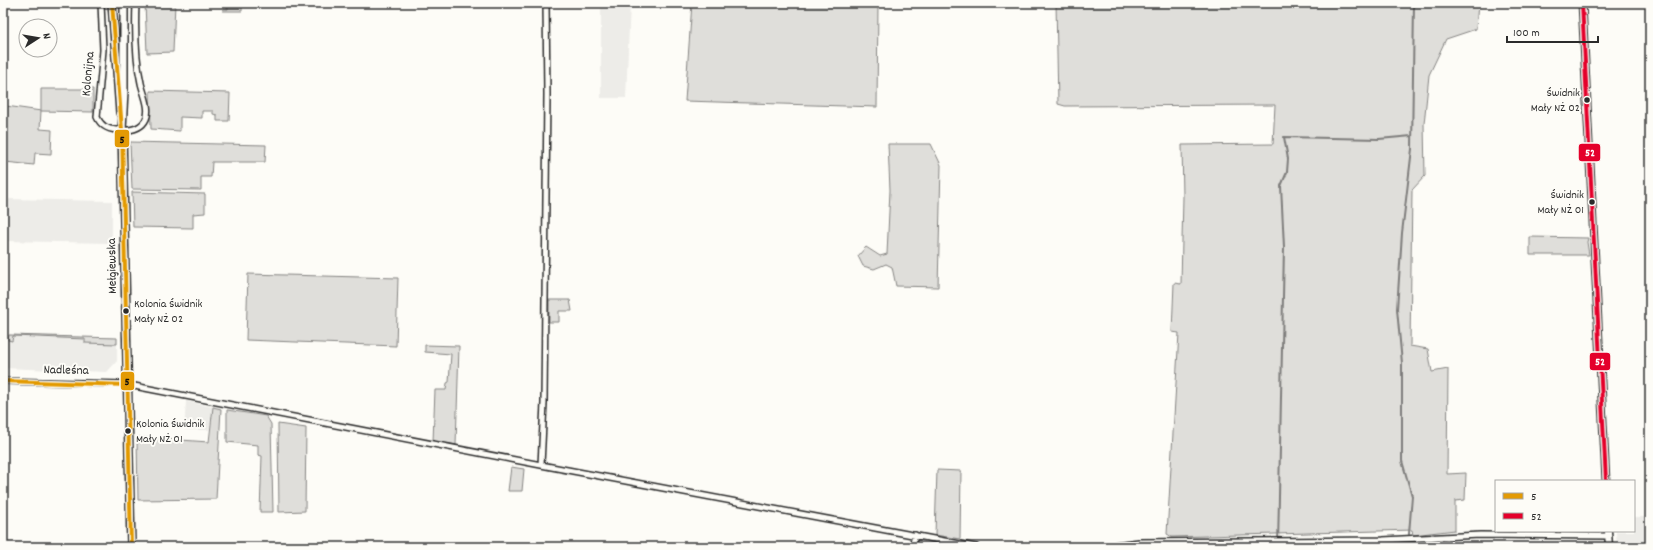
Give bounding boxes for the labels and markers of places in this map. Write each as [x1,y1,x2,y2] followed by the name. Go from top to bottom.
[1531,85,1580,117] place label: Świdnik Mały NŻ 02
[1582,95,1592,105] marker: Świdnik Mały NŻ 02
[1537,187,1584,219] place label: Świdnik Mały NŻ 01
[1587,197,1597,207] marker: Świdnik Mały NŻ 01
[134,296,202,328] place label: Kolonia Świdnik Mały NŻ 02
[121,306,131,316] marker: Kolonia Świdnik Mały NŻ 02
[136,416,204,448] place label: Kolonia Świdnik Mały NŻ 01
[123,426,133,436] marker: Kolonia Świdnik Mały NŻ 01

